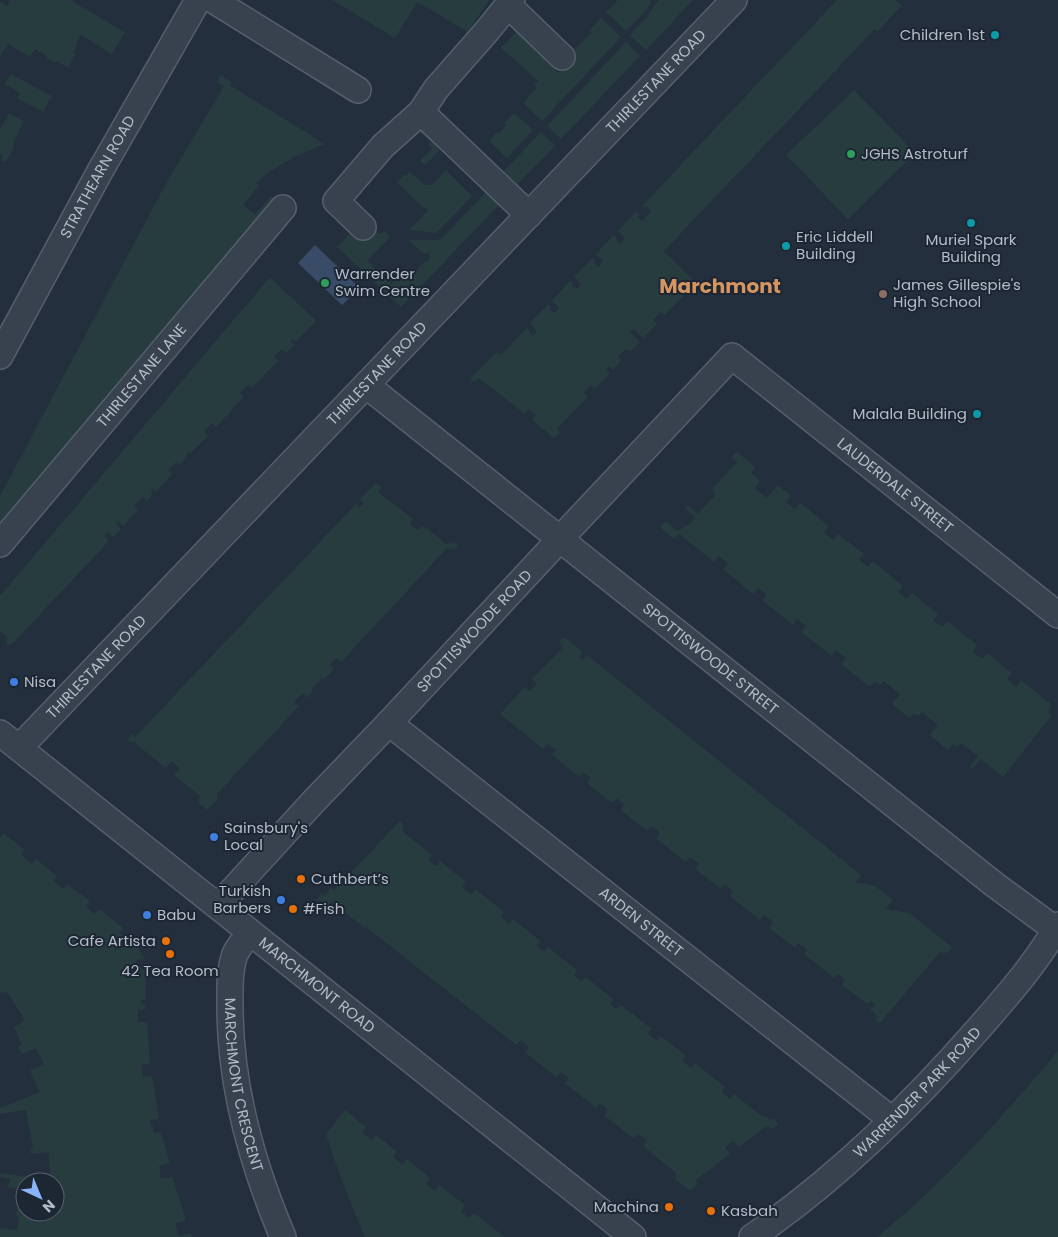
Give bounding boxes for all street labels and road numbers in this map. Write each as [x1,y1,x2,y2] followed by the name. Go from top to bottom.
[601,25,710,138] street label: THIRLESTANE ROAD
[55,111,140,242] street label: STRATHEARN ROAD
[322,317,431,430] street label: THIRLESTANE ROAD
[92,319,191,432] street label: THIRLESTANE LANE
[833,433,958,538] street label: LAUDERDALE STREET
[412,565,536,697] street label: SPOTTISWOODE ROAD
[638,598,783,719] street label: SPOTTISWOODE STREET
[41,610,151,723] street label: THIRLESTANE ROAD
[595,882,688,961] street label: ARDEN STREET
[255,932,380,1038] street label: MARCHMONT ROAD
[220,998,269,1174] street label: MARCHMONT CRESCENT
[848,1022,985,1162] street label: WARRENDER PARK ROAD

